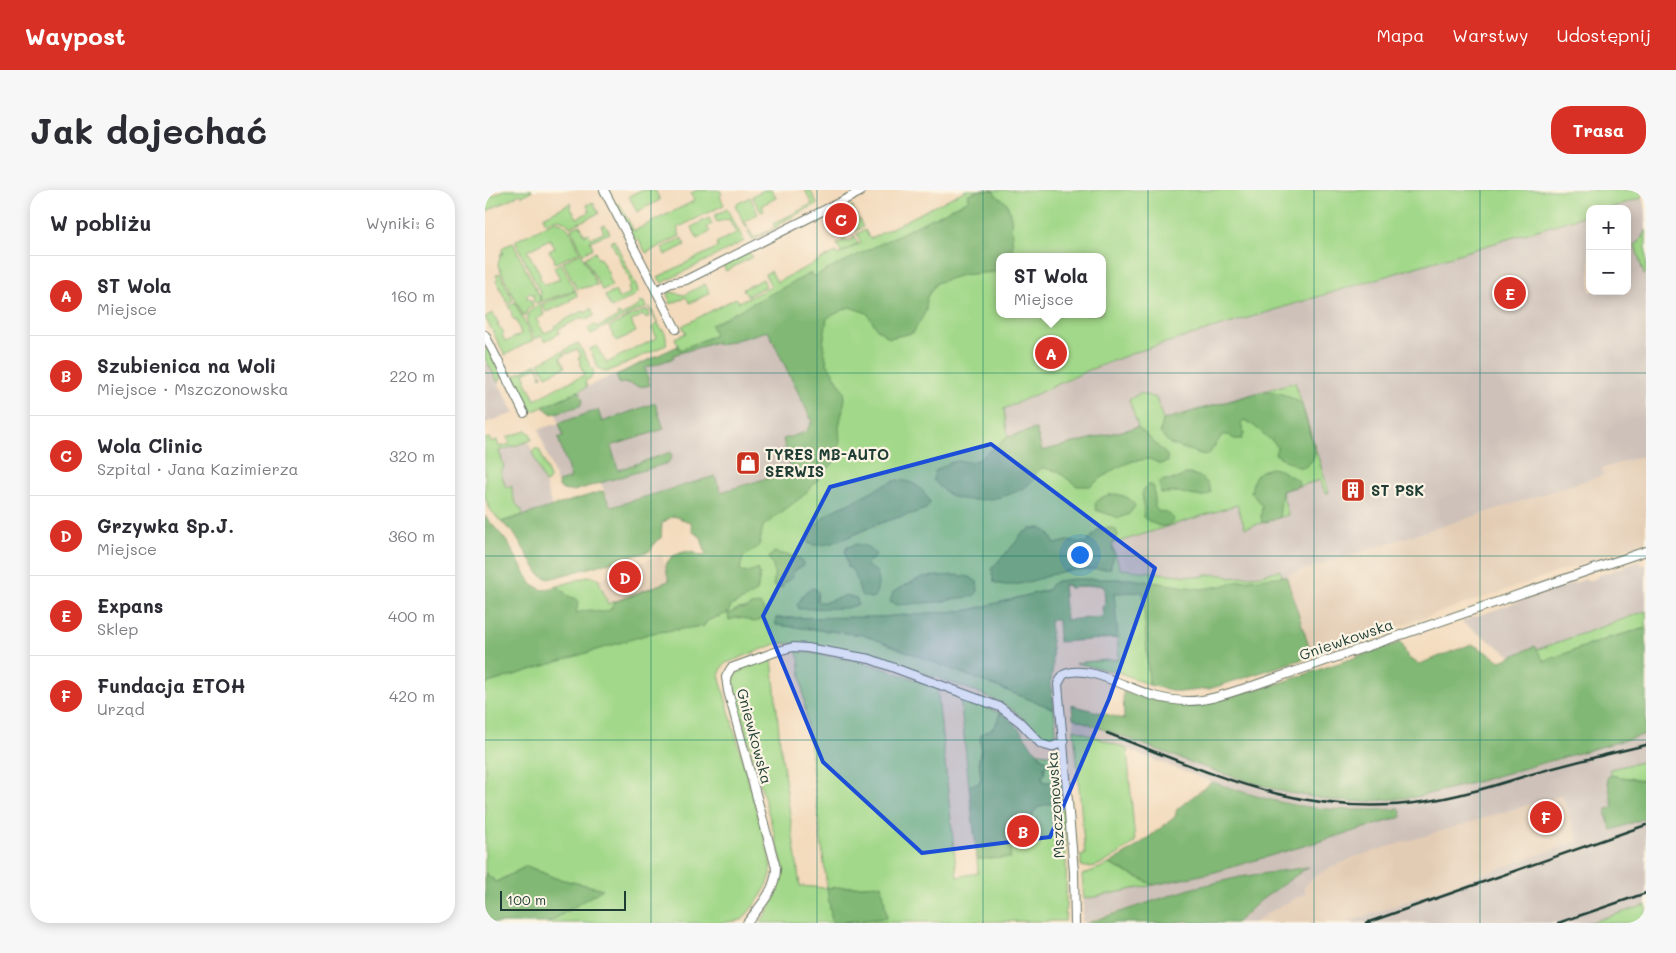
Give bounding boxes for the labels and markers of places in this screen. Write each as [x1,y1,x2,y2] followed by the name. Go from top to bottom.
[825,200,857,238] pin: C
[1494,274,1526,312] pin: E
[1035,334,1067,372] pin: A
[765,444,889,481] place label: TYRES MB-AUTO SERWIS
[735,450,761,476] shop icon: TYRES MB-AUTO SERWIS
[1340,477,1366,503] building icon: ST PSK
[1371,480,1424,500] place label: ST PSK
[609,558,641,596] pin: D
[1530,798,1562,836] pin: F
[1007,812,1039,850] pin: B

